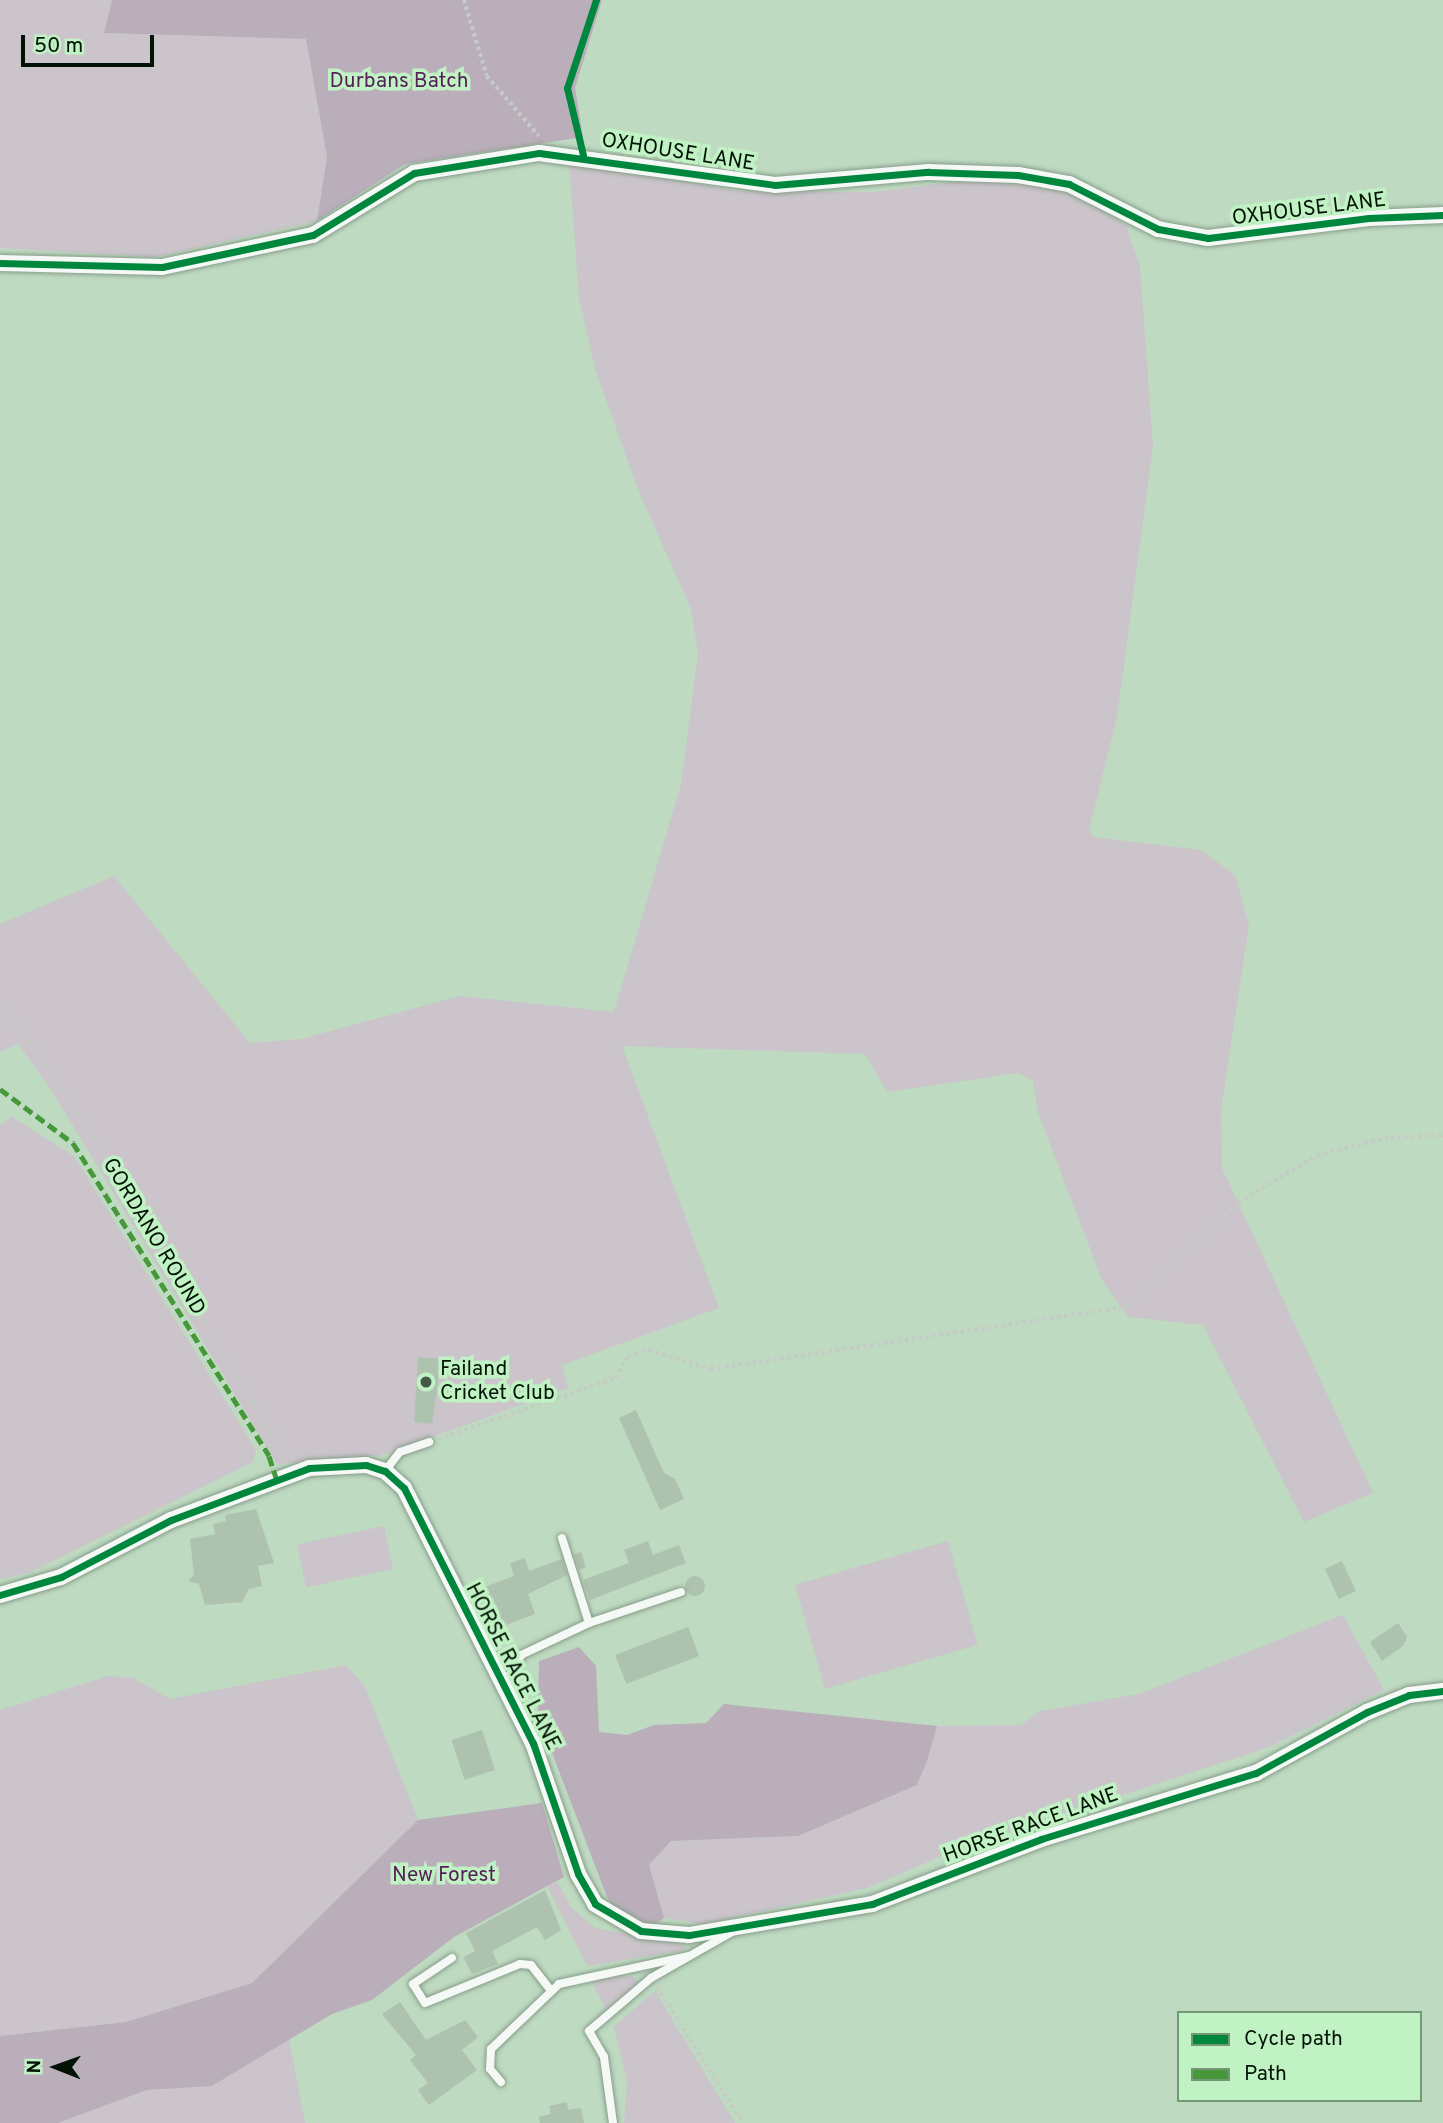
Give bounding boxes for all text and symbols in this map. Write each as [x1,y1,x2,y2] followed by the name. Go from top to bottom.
[24,21,158,65] scale bar
[34,33,83,60] text: 50 m
[329,69,469,95] park label: Durbans Batch
[600,128,756,178] street label: OXHOUSE LANE
[1231,188,1387,232] street label: OXHOUSE LANE
[96,1154,210,1320] street label: GORDANO ROUND
[440,1357,555,1407] place label: Failand Cricket Club
[418,1374,434,1390] marker: Failand Cricket Club
[459,1579,565,1755] street label: HORSE RACE LANE
[940,1783,1122,1869] street label: HORSE RACE LANE
[392,1863,496,1889] park label: New Forest
[1177,2011,1422,2102] legend
[1244,2026,1343,2053] text: Cycle path
[21,2032,91,2102] north arrow
[23,2060,47,2074] text: N
[1244,2061,1287,2088] text: Path

